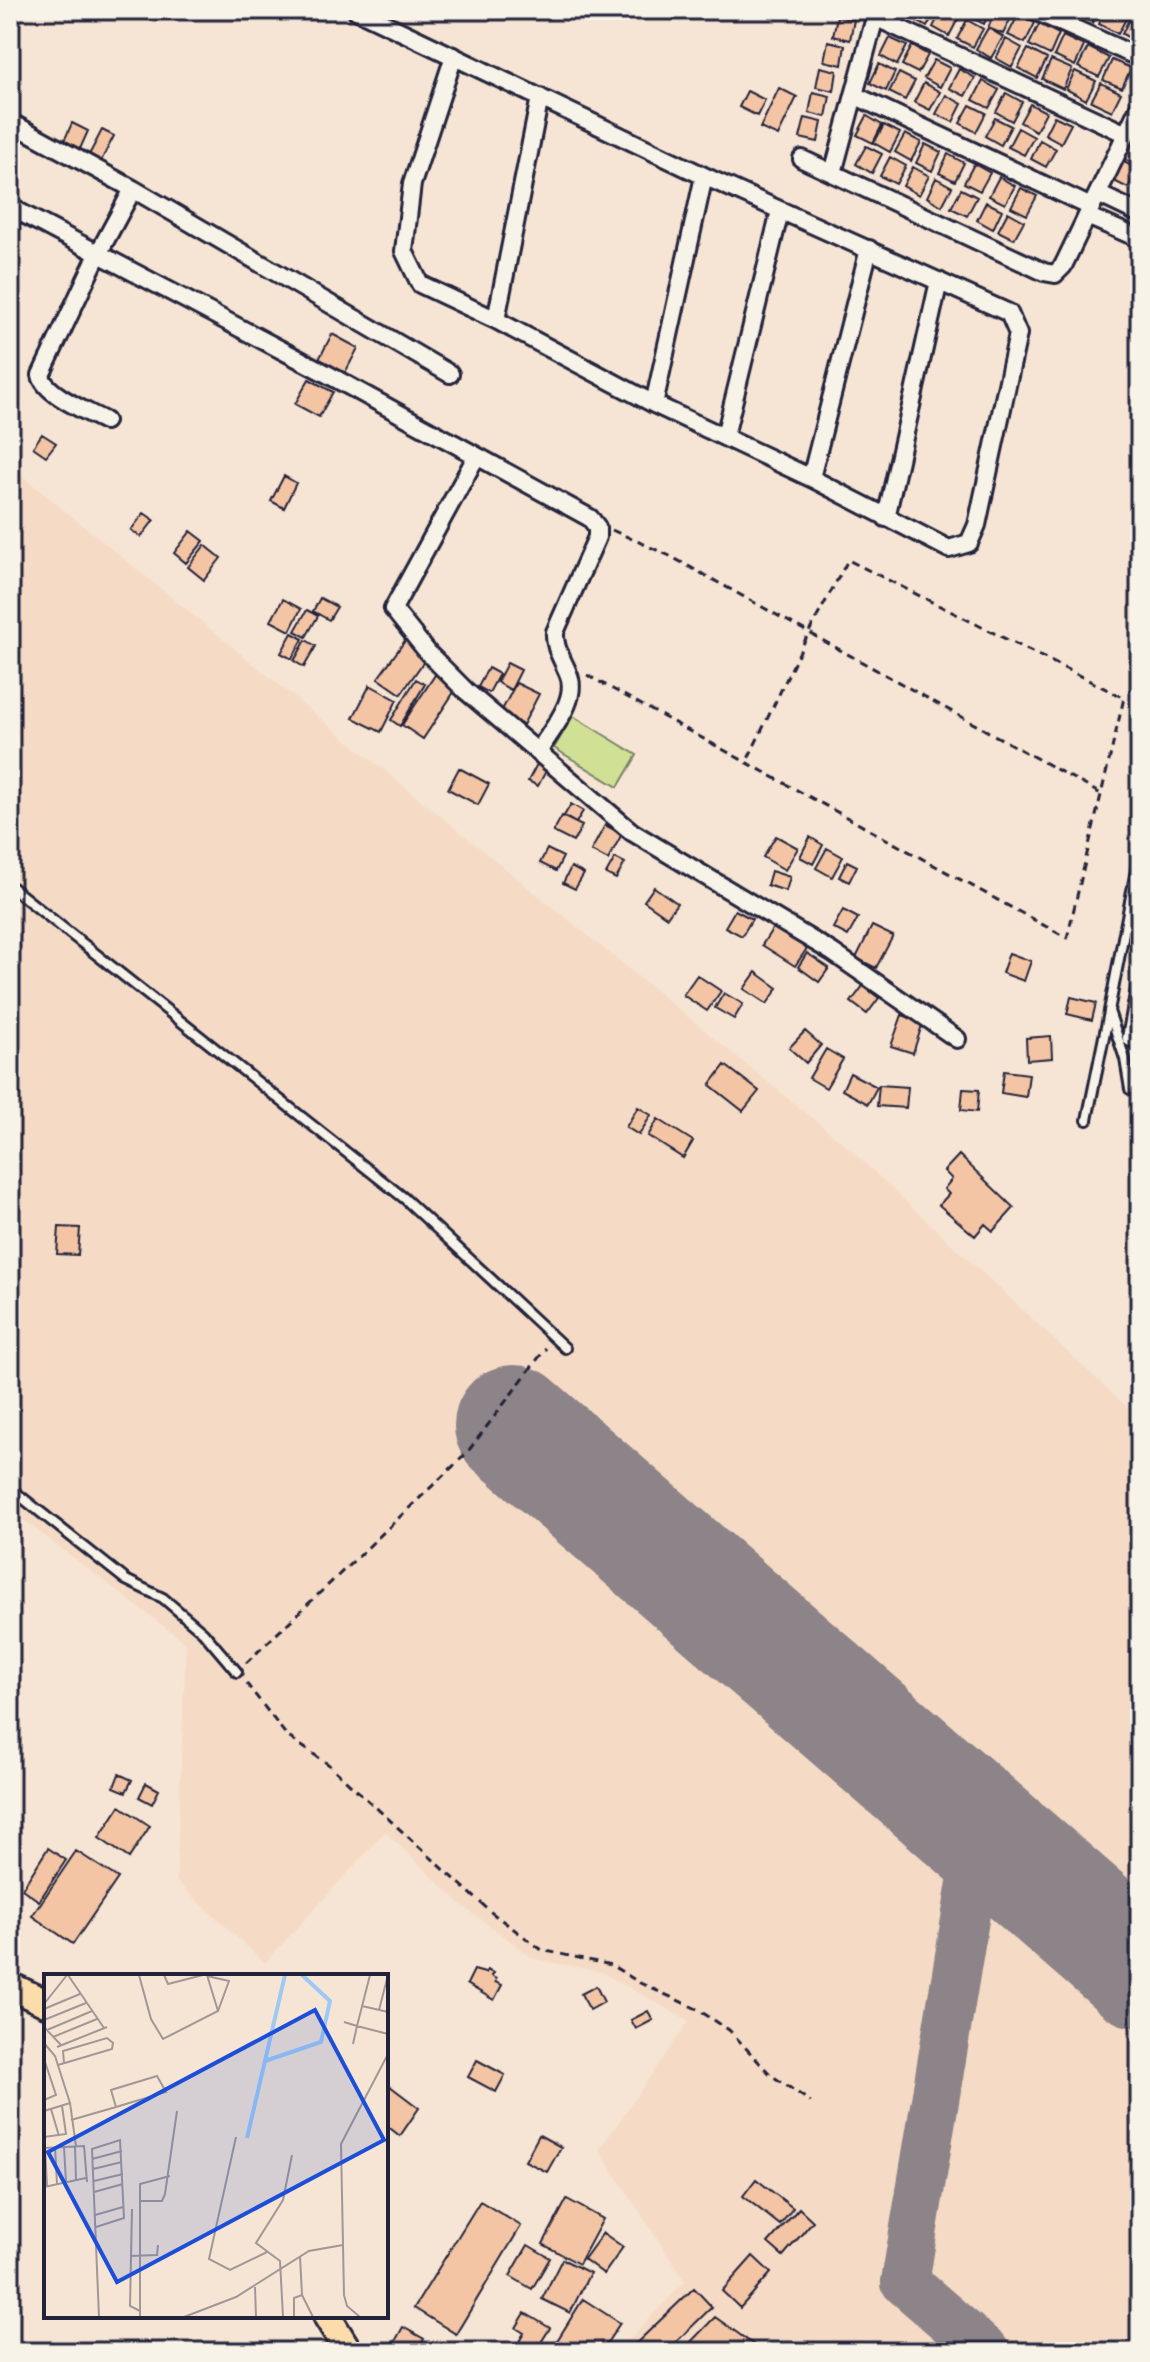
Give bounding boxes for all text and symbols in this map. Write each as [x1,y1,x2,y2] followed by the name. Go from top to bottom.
[44,1974,388,2318] inset map

